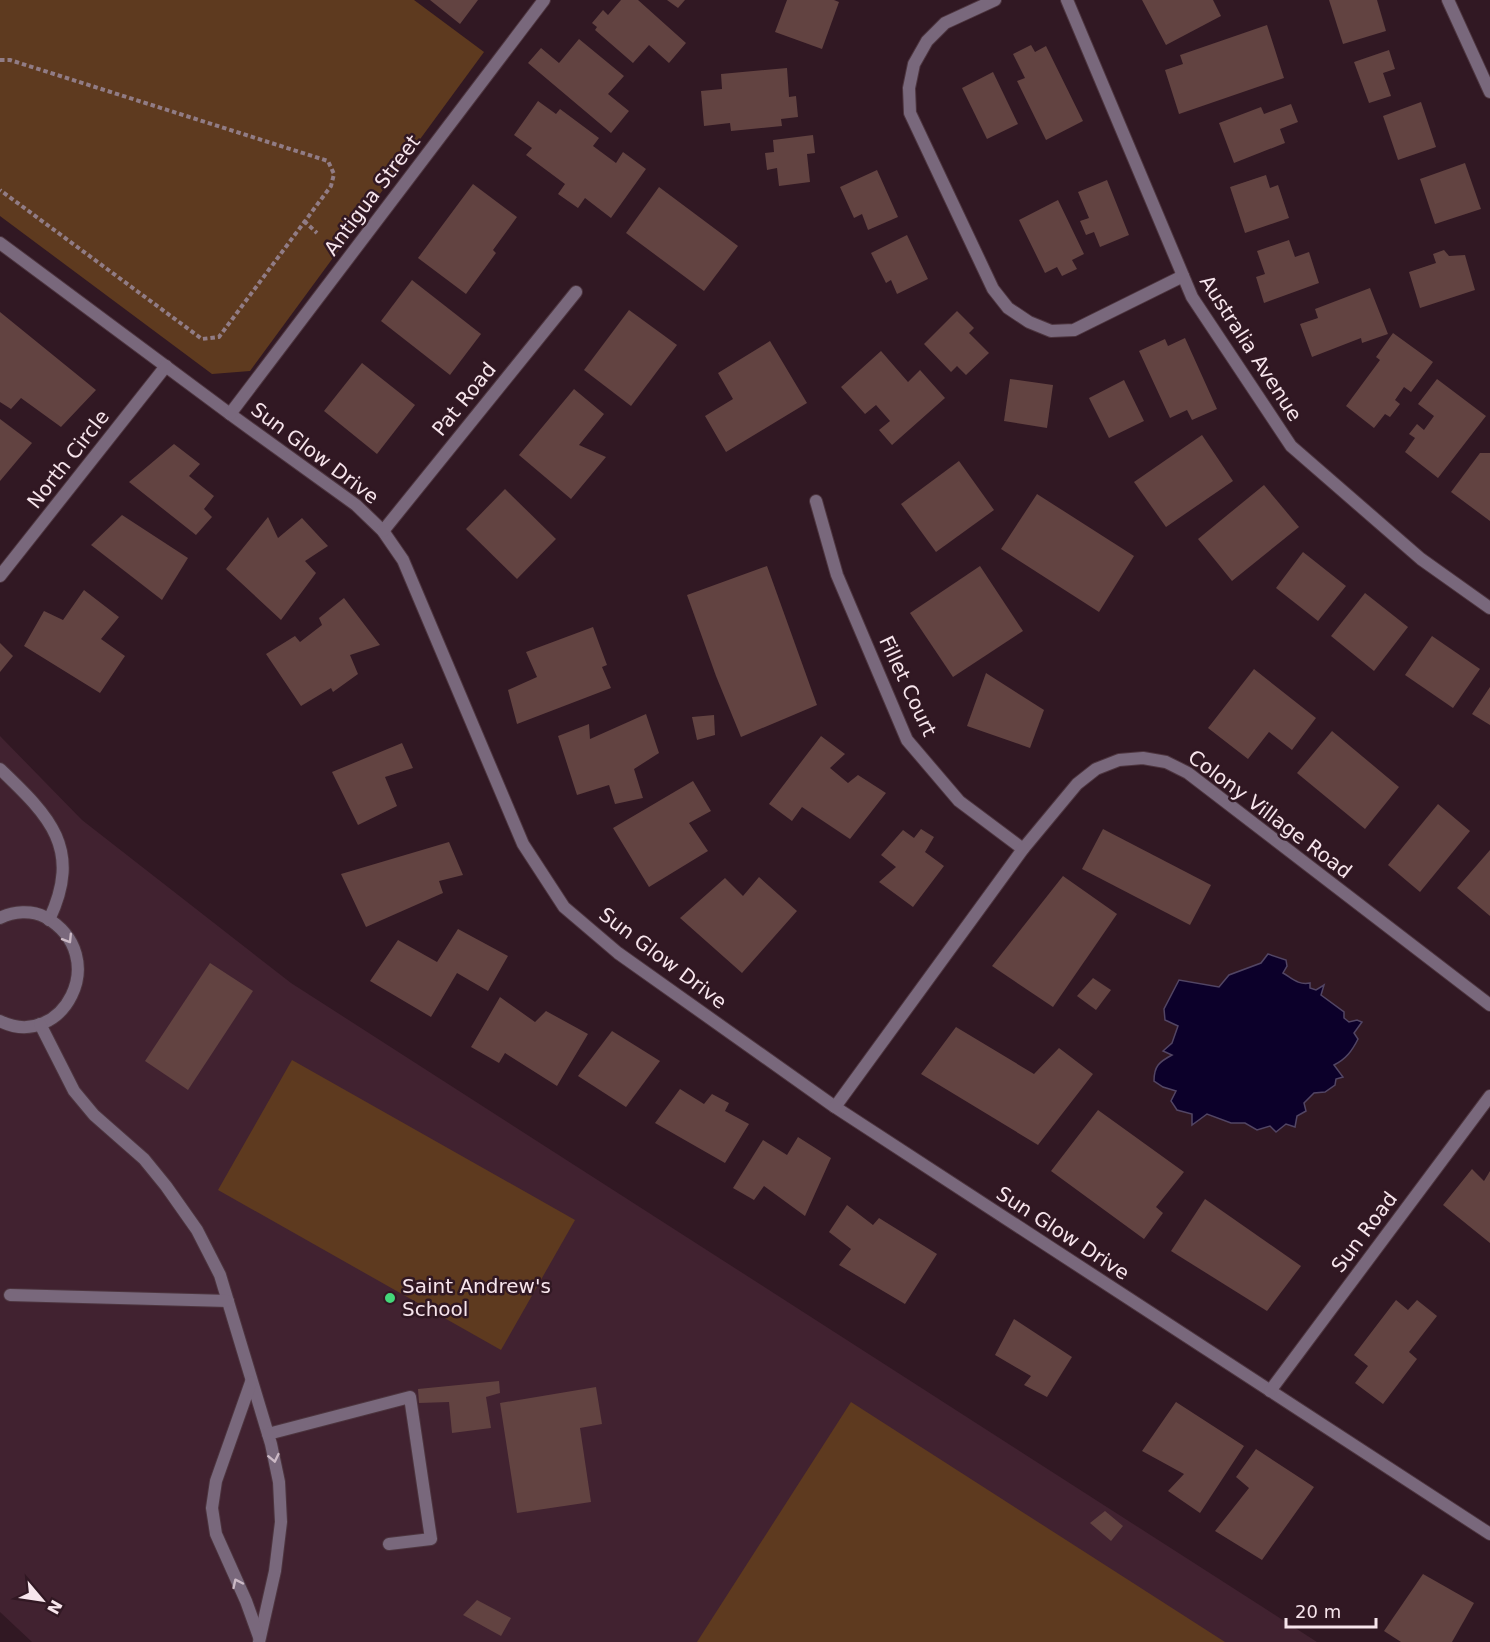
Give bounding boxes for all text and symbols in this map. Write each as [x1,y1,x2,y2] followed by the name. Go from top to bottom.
[319,130,425,260] street label: Antigua Street
[1195,271,1307,425] street label: Australia Avenue
[427,357,501,441] street label: Pat Road
[246,397,384,509] street label: Sun Glow Drive
[22,405,114,513] street label: North Circle
[874,632,942,740] street label: Fillet Court
[1183,745,1357,883] street label: Colony Village Road
[594,902,732,1014] street label: Sun Glow Drive
[61,933,73,943] one-way arrow
[992,1181,1134,1285] street label: Sun Glow Drive
[1326,1187,1402,1277] street label: Sun Road
[402,1274,551,1321] place label: Saint Andrew's School
[383,1291,397,1305] marker: Saint Andrew's School
[267,1453,280,1463] one-way arrow
[12,1570,72,1630] north arrow
[233,1578,245,1589] one-way arrow
[1286,1591,1376,1629] scale bar
[43,1597,66,1617] text: N
[1295,1601,1341,1622] text: 20 m

